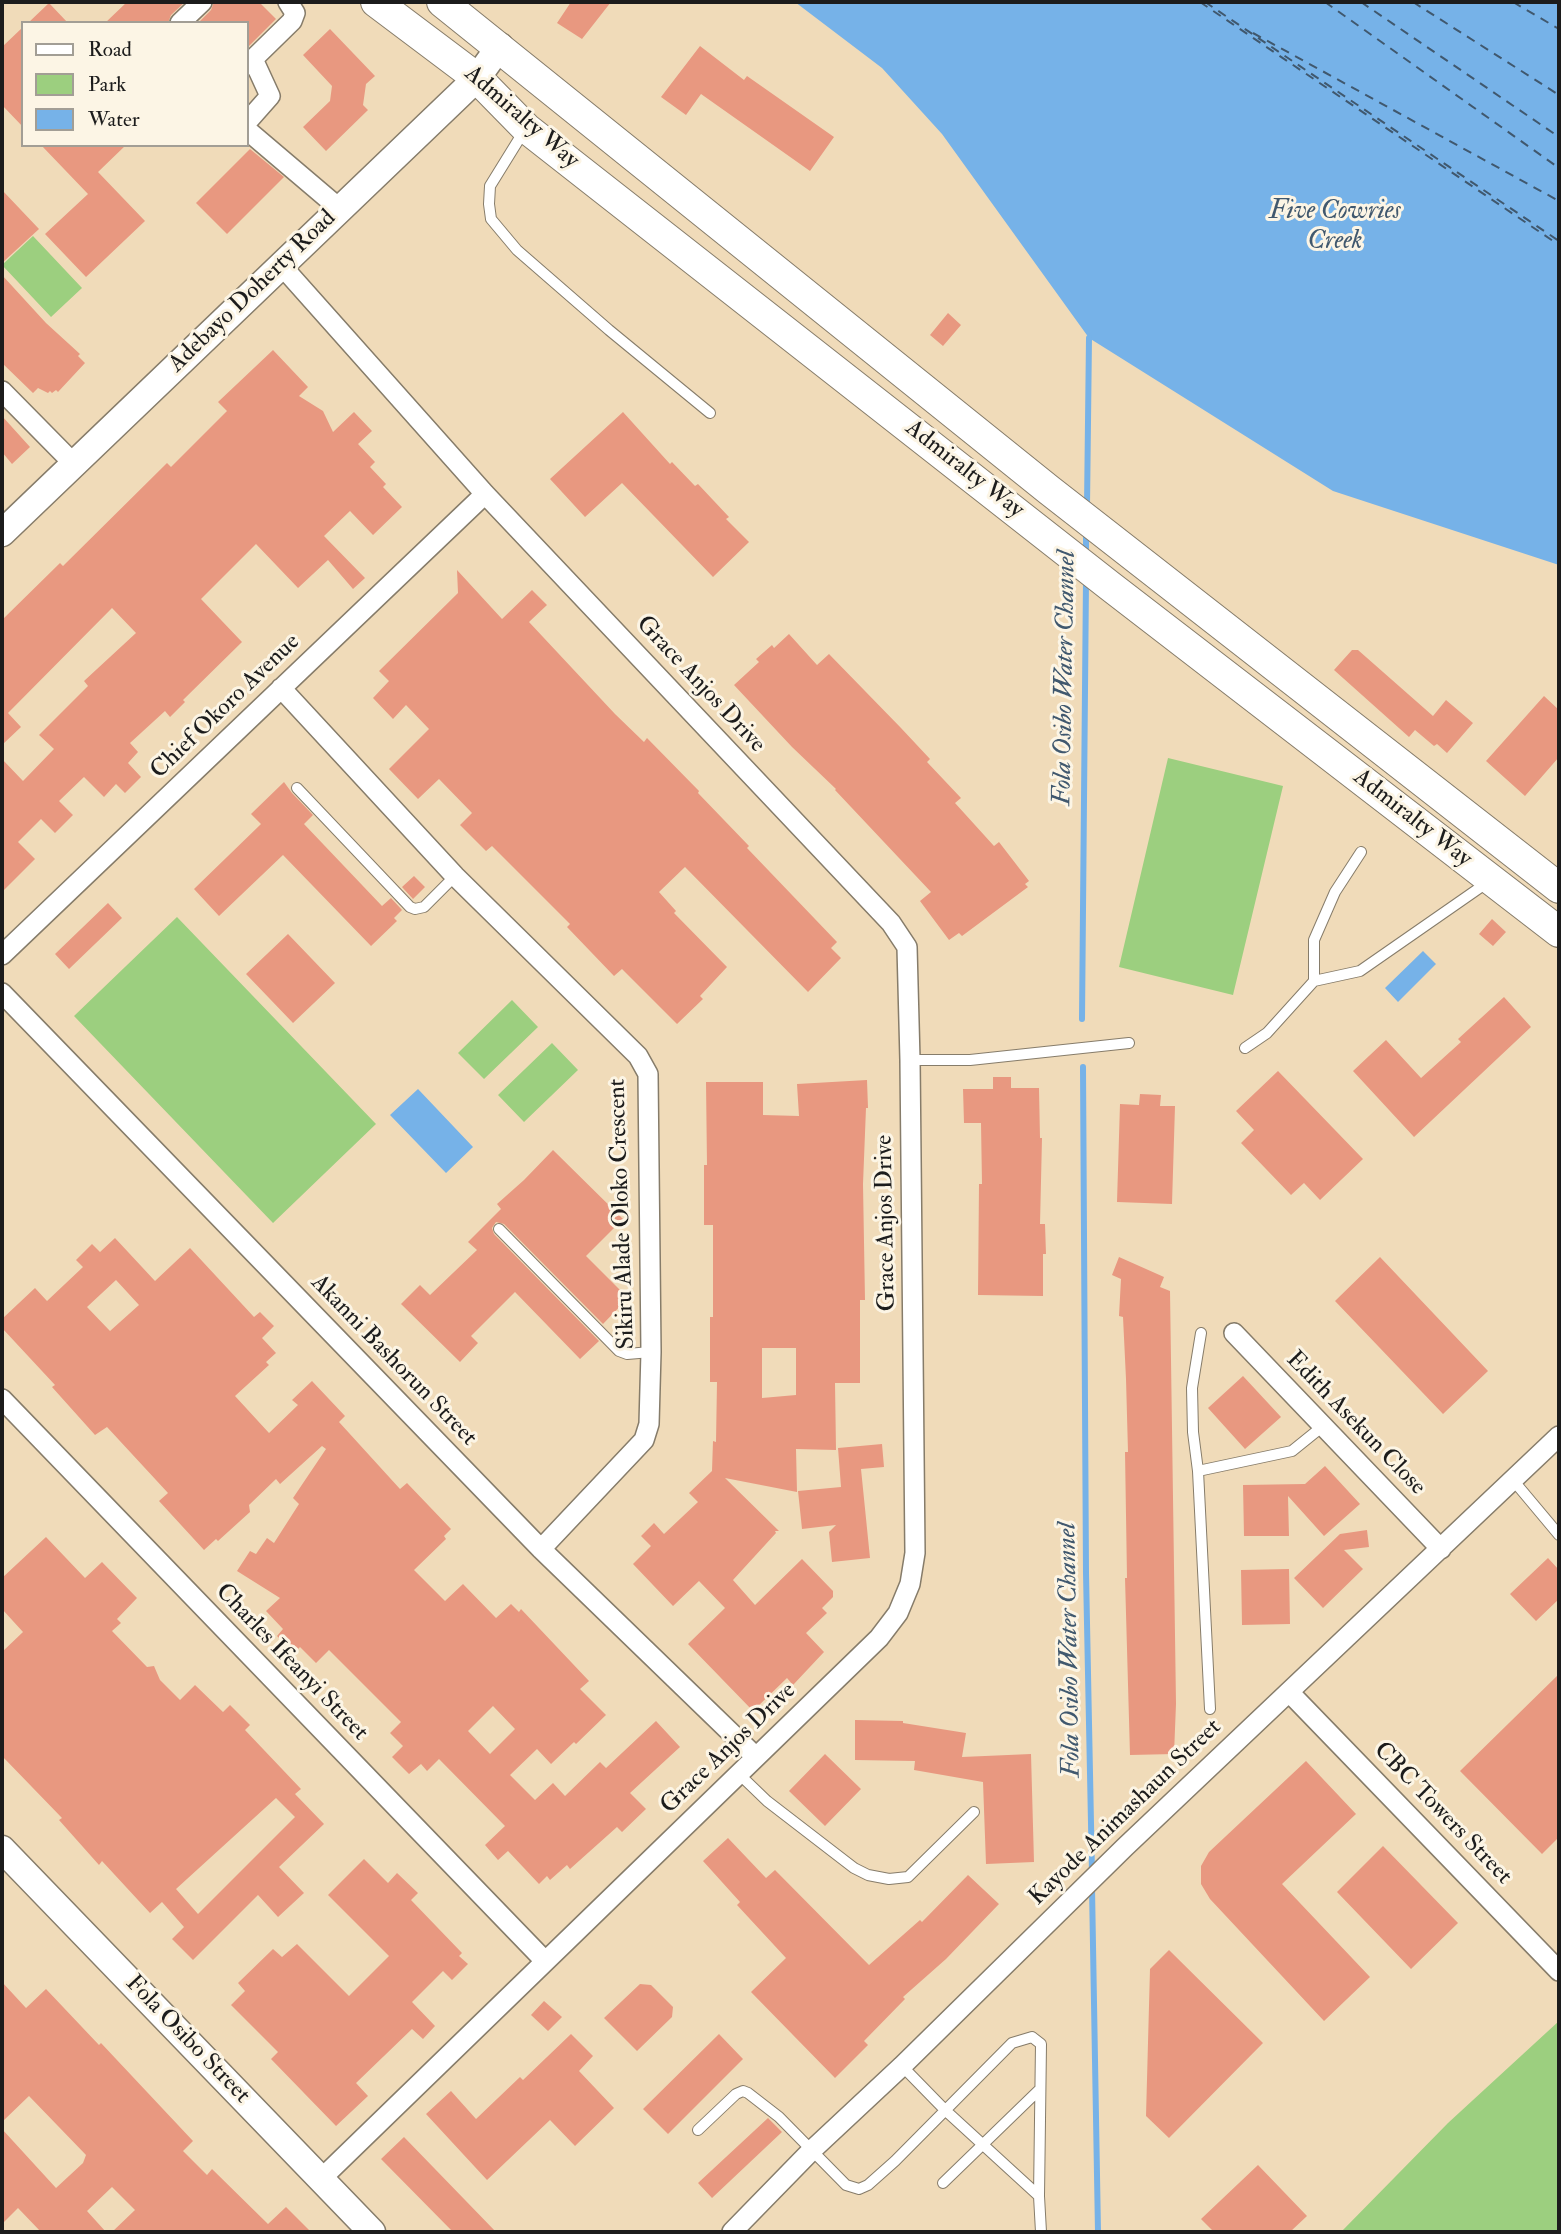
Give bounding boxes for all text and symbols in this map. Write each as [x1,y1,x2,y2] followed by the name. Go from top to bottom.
[21,21,248,147] legend
[88,36,132,63] text: Road
[458,60,584,176] street label: Admiralty Way
[88,71,126,98] text: Park
[88,106,140,133] text: Water
[1269,196,1401,258] water label: Five Cowries Creek
[163,205,343,379] street label: Adebayo Doherty Road
[899,415,1029,525] street label: Admiralty Way
[1048,550,1084,806] water label: Fola Osibo Water Channel
[629,611,771,759] street label: Grace Anjos Drive
[145,628,307,786] street label: Chief Okoro Avenue
[1347,764,1477,874] street label: Admiralty Way
[604,1078,642,1350] street label: Sikiru Alade Oloko Crescent
[871,1134,903,1312] street label: Grace Anjos Drive
[304,1269,482,1453] street label: Akanni Bashorun Street
[1279,1346,1431,1502] street label: Edith Asekun Close
[1053,1522,1089,1778] water label: Fola Osibo Water Channel
[209,1578,373,1748] street label: Charles Ifeanyi Street
[655,1677,803,1821] street label: Grace Anjos Drive
[1024,1714,1228,1912] street label: Kayode Animashaun Street
[1367,1737,1517,1891] street label: CBC Towers Street
[119,1970,255,2110] street label: Fola Osibo Street

